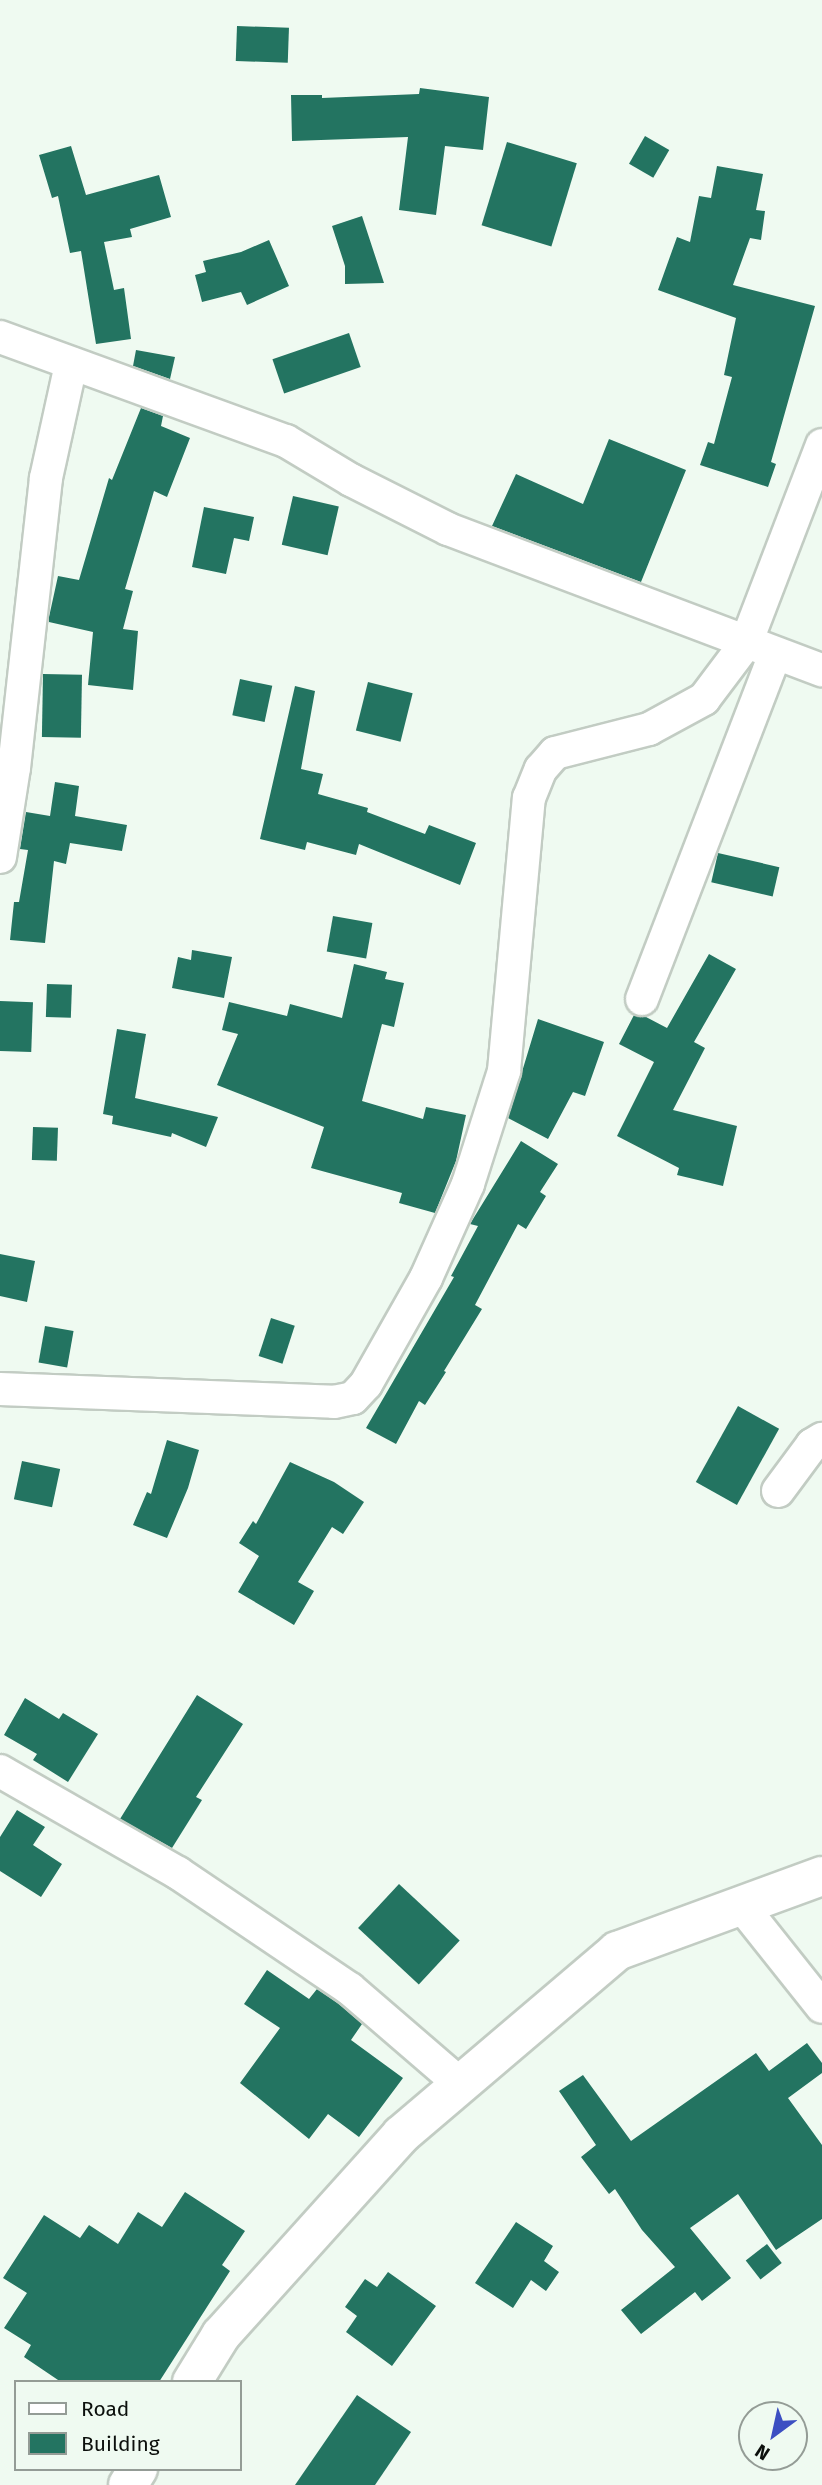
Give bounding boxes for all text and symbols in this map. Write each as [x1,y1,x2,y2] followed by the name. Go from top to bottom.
[14,2380,242,2471] legend
[81,2396,129,2422] text: Road
[738,2401,808,2471] north arrow
[81,2431,160,2457] text: Building
[751,2439,774,2465] text: N

